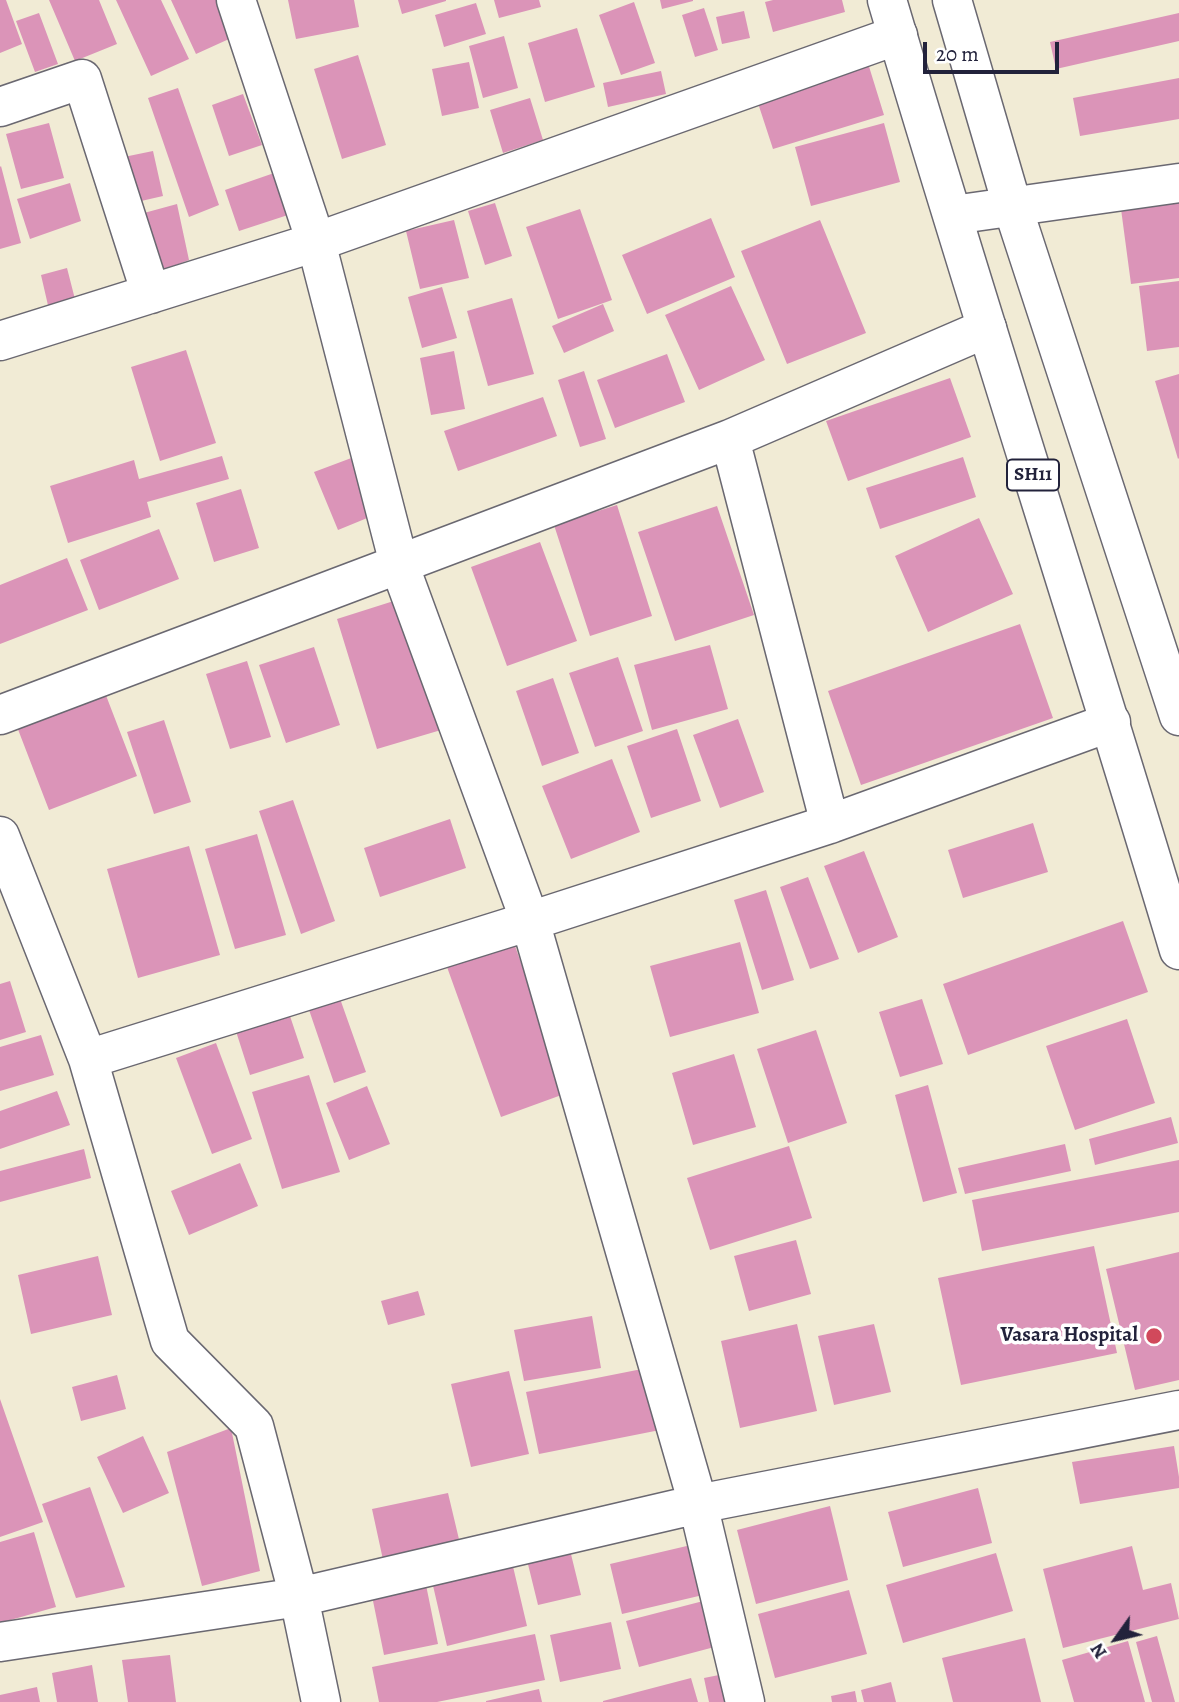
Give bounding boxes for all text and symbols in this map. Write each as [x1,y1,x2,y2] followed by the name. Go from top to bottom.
[927,28,1064,72] scale bar
[936,40,979,68] text: 20 m
[1007,460,1059,490] road number: SH11
[1001,1323,1138,1349] place label: Vasara Hospital
[1144,1326,1164,1346] marker: Vasara Hospital
[1081,1604,1151,1674] north arrow
[1084,1638,1113,1664] text: N

